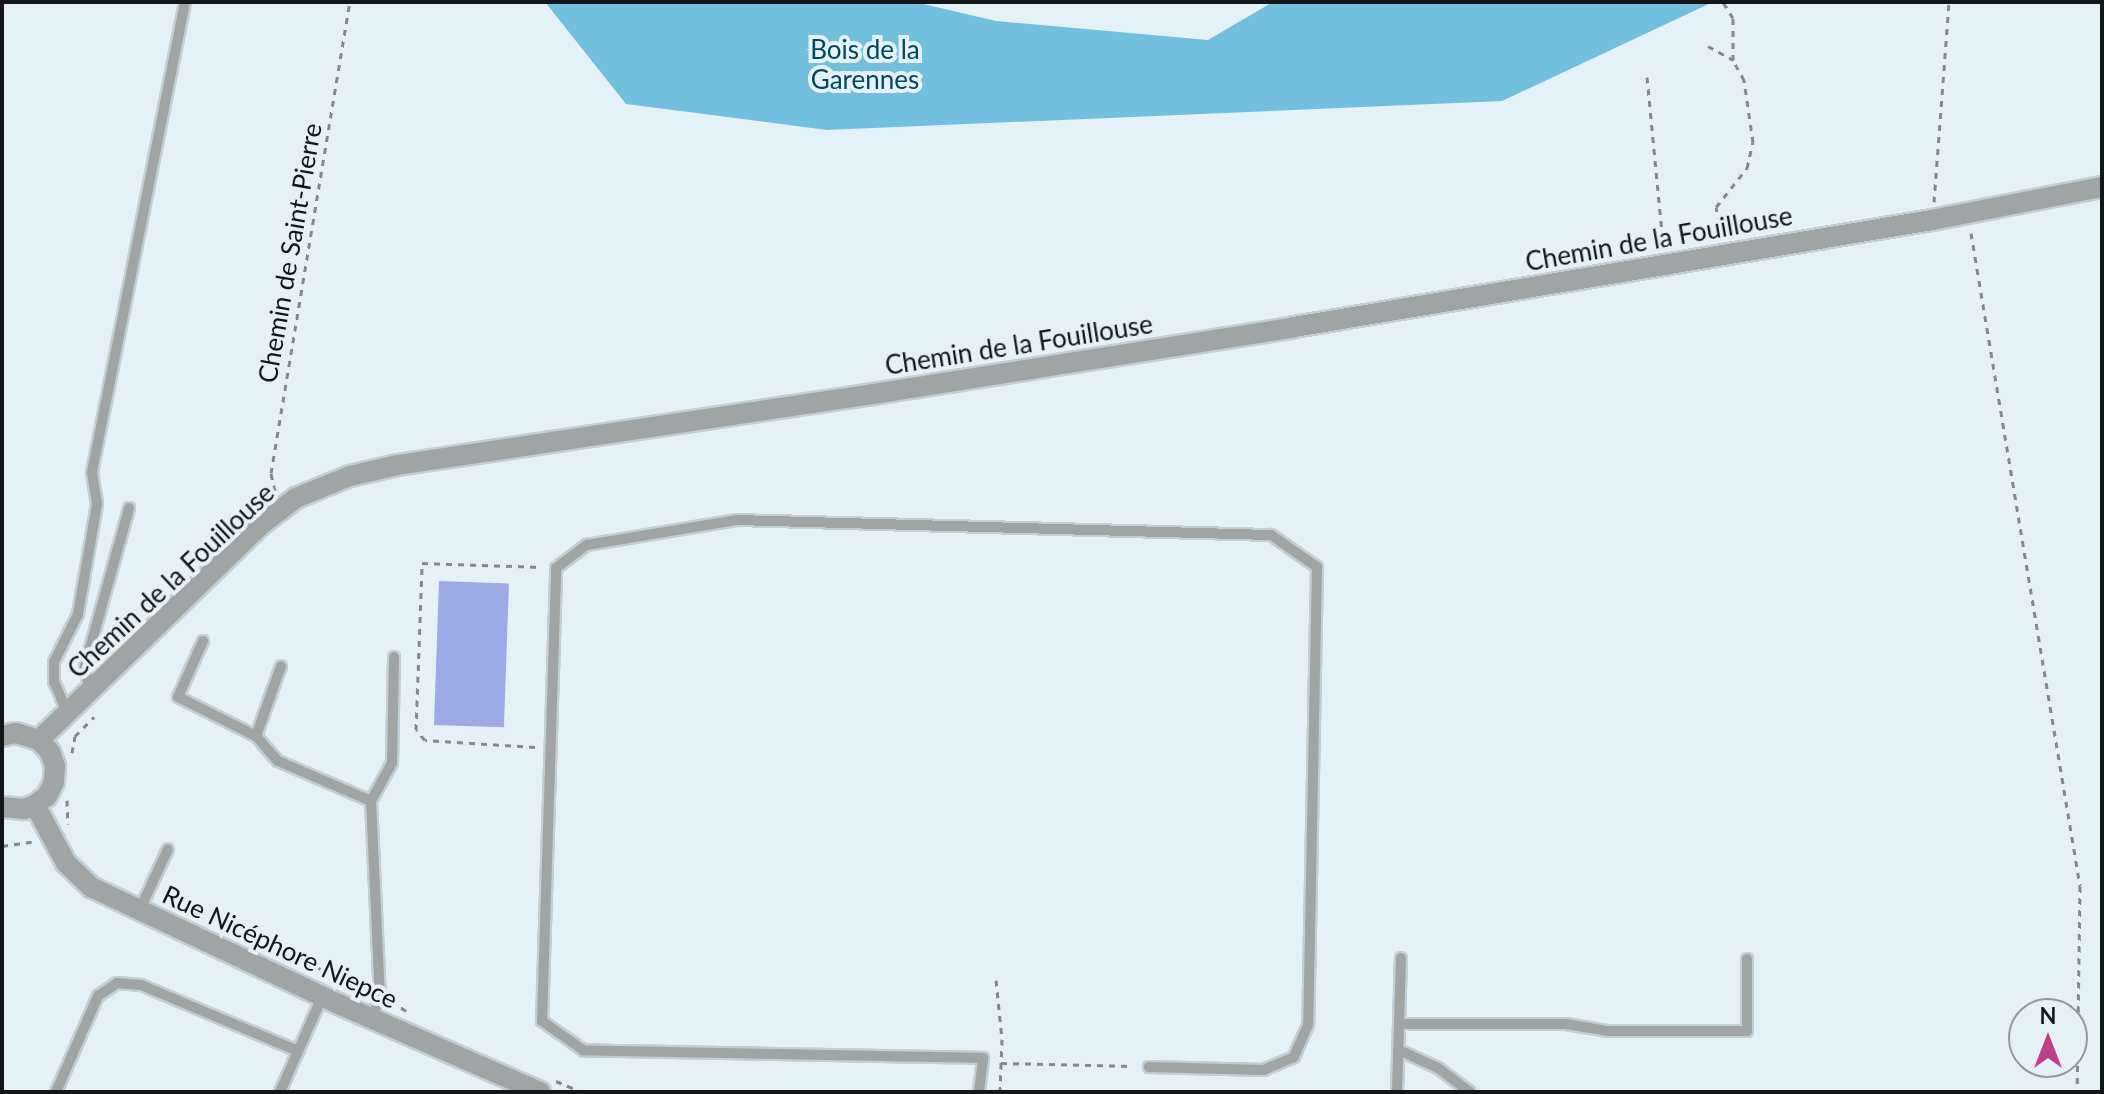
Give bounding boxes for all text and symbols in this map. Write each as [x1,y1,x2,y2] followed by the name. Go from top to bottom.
[810,34,920,96] park label: Bois de la Garennes
[252,121,328,385] street label: Chemin de Saint-Pierre
[1523,200,1795,278] street label: Chemin de la Fouillouse
[883,308,1155,382] street label: Chemin de la Fouillouse
[61,477,281,685] street label: Chemin de la Fouillouse
[158,879,402,1015] street label: Rue Nicéphore Niepce
[2008,998,2088,1078] north arrow
[2040,1002,2056,1029] text: N

